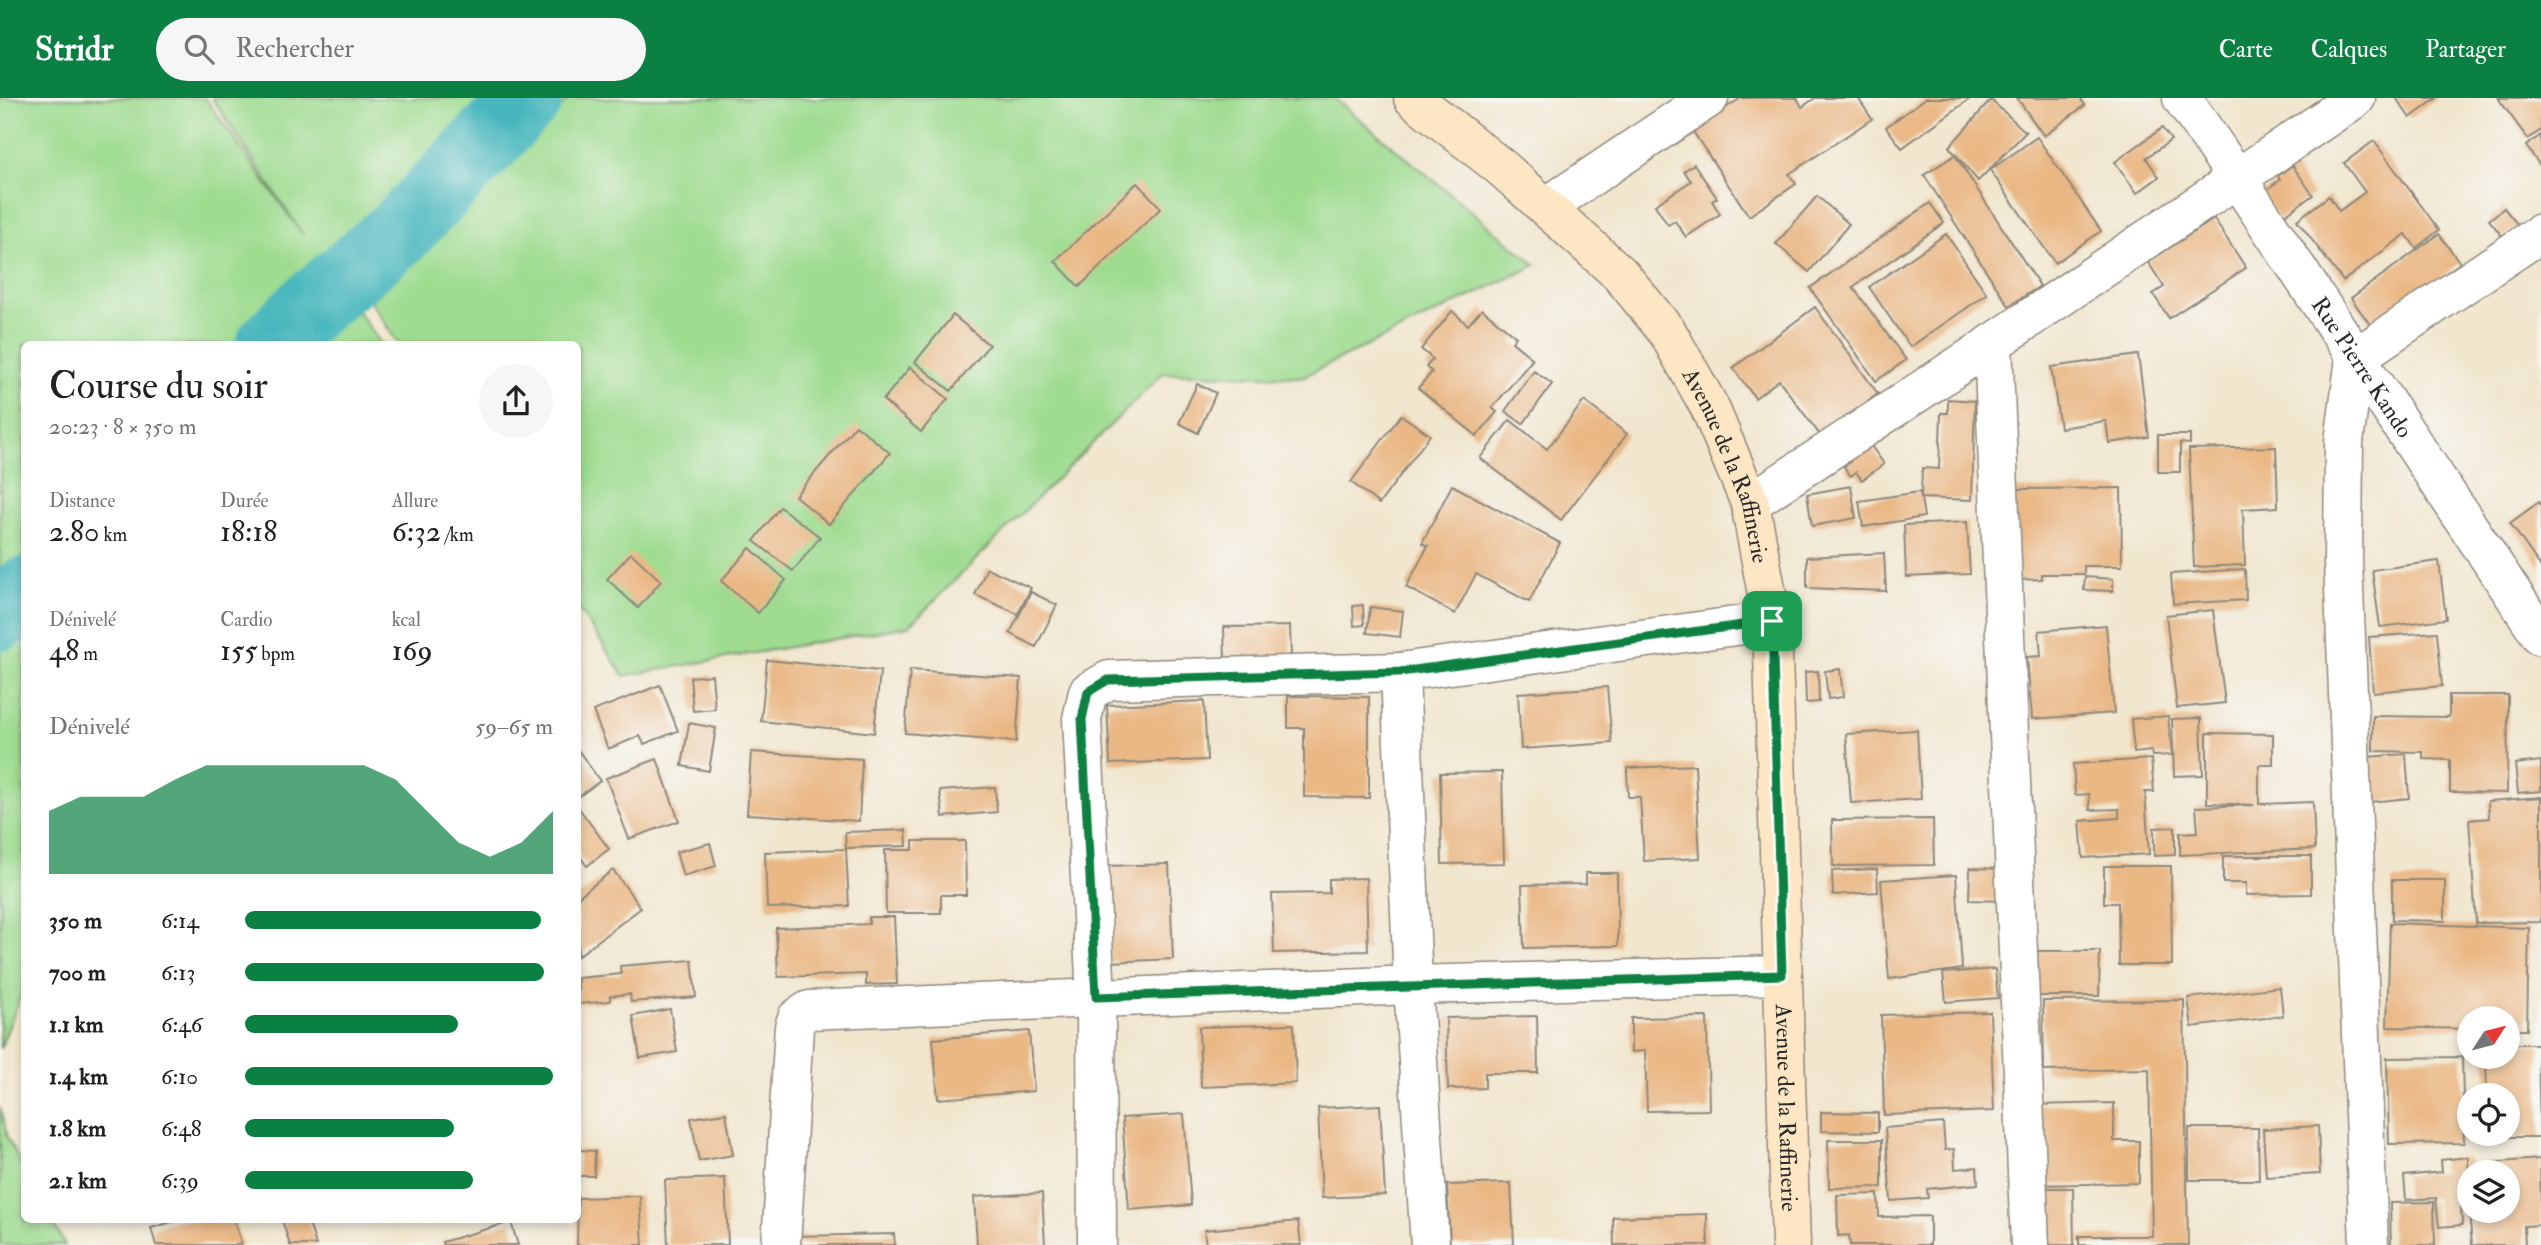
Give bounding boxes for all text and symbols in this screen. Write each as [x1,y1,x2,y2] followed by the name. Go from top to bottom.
[156,18,646,81] search box
[35,29,114,70] text: Stridr
[180,30,218,68] icon: search
[236,33,354,65] text: Rechercher
[2219,34,2273,65] text: Carte
[2311,34,2387,65] text: Calques
[2425,34,2506,65] text: Partager
[2305,291,2419,443] street label: Rue Pierre Kando
[49,362,268,410] text: Course du soir
[1675,362,1775,566] street label: Avenue de la Raffinerie
[479,364,553,438] button: share
[49,412,197,441] text: 20:23 · 8 × 350 m
[49,489,115,513] text: Distance
[220,489,269,513] text: Durée
[392,489,438,513] text: Allure
[49,513,100,550] text: 2.80
[220,513,277,550] text: 18:18
[392,513,441,550] text: 6:32
[100,523,127,547] text: km
[441,523,474,547] text: /km
[1742,591,1802,651] pin
[1753,602,1791,640] icon: arrive
[49,608,116,632] text: Dénivelé
[220,608,272,632] text: Cardio
[392,608,421,632] text: kcal
[49,632,79,669] text: 48
[220,632,257,669] text: 155
[392,632,433,669] text: 169
[79,642,98,666] text: m
[257,642,295,666] text: bpm
[49,712,130,741] text: Dénivelé
[475,712,553,741] text: 59–65 m
[49,906,102,935] text: 350 m
[161,906,199,935] text: 6:14
[49,958,106,987] text: 700 m
[161,958,195,987] text: 6:13
[1769,1003,1804,1212] street label: Avenue de la Raffinerie
[2457,1006,2520,1069] north arrow
[2457,1006,2520,1223] map controls
[49,1010,104,1039] text: 1.1 km
[161,1010,202,1039] text: 6:46
[49,1062,108,1091] text: 1.4 km
[161,1062,198,1091] text: 6:10
[2457,1083,2520,1146] button: locate
[49,1114,106,1143] text: 1.8 km
[161,1114,201,1143] text: 6:48
[2457,1160,2520,1223] button: layers
[49,1166,107,1195] text: 2.1 km
[161,1166,199,1195] text: 6:39

